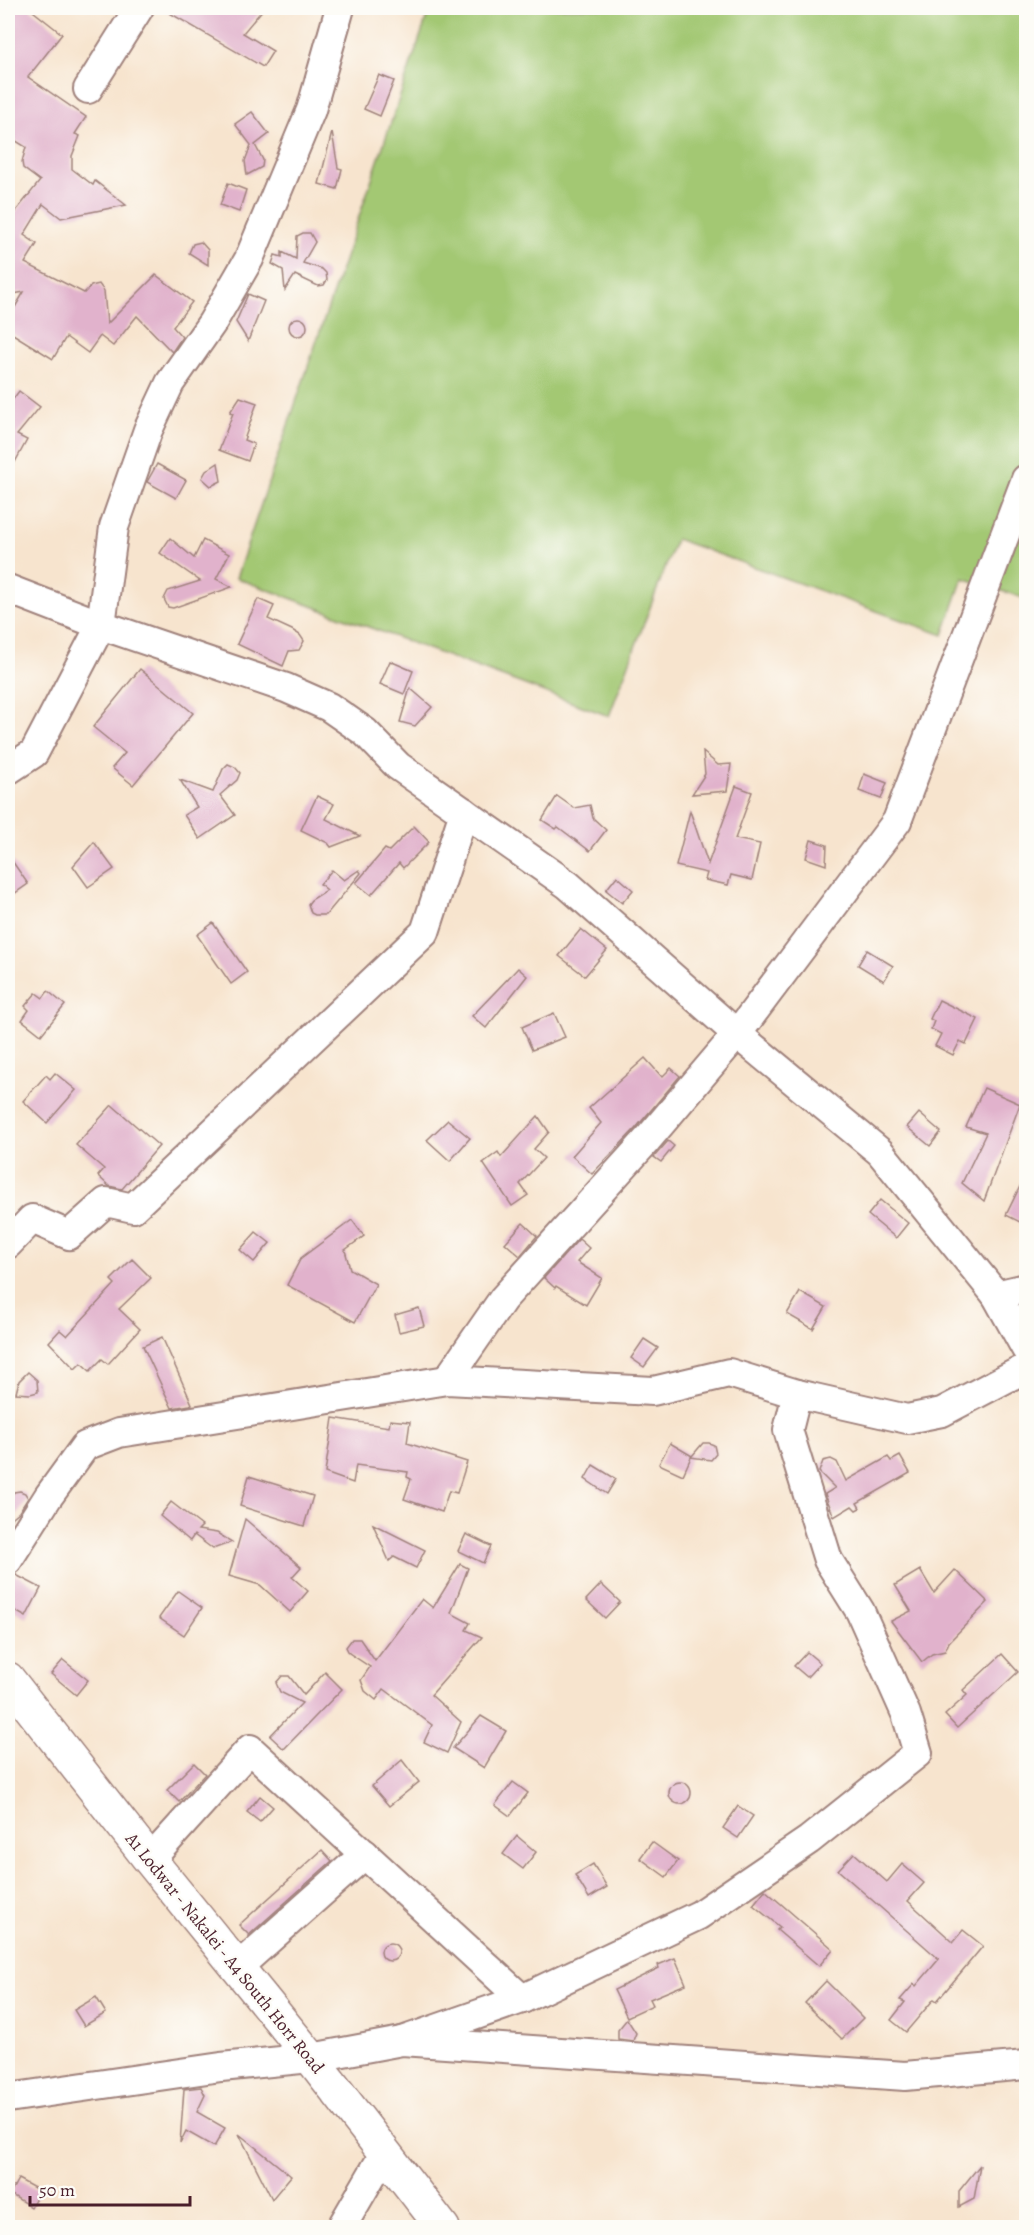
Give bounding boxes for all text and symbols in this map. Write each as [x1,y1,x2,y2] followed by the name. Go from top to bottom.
[119,1827,330,2079] street label: A1 Lodwar - Nakalei - A4 South Horr Road
[30,2169,190,2207] scale bar
[39,2178,75,2202] text: 50 m

